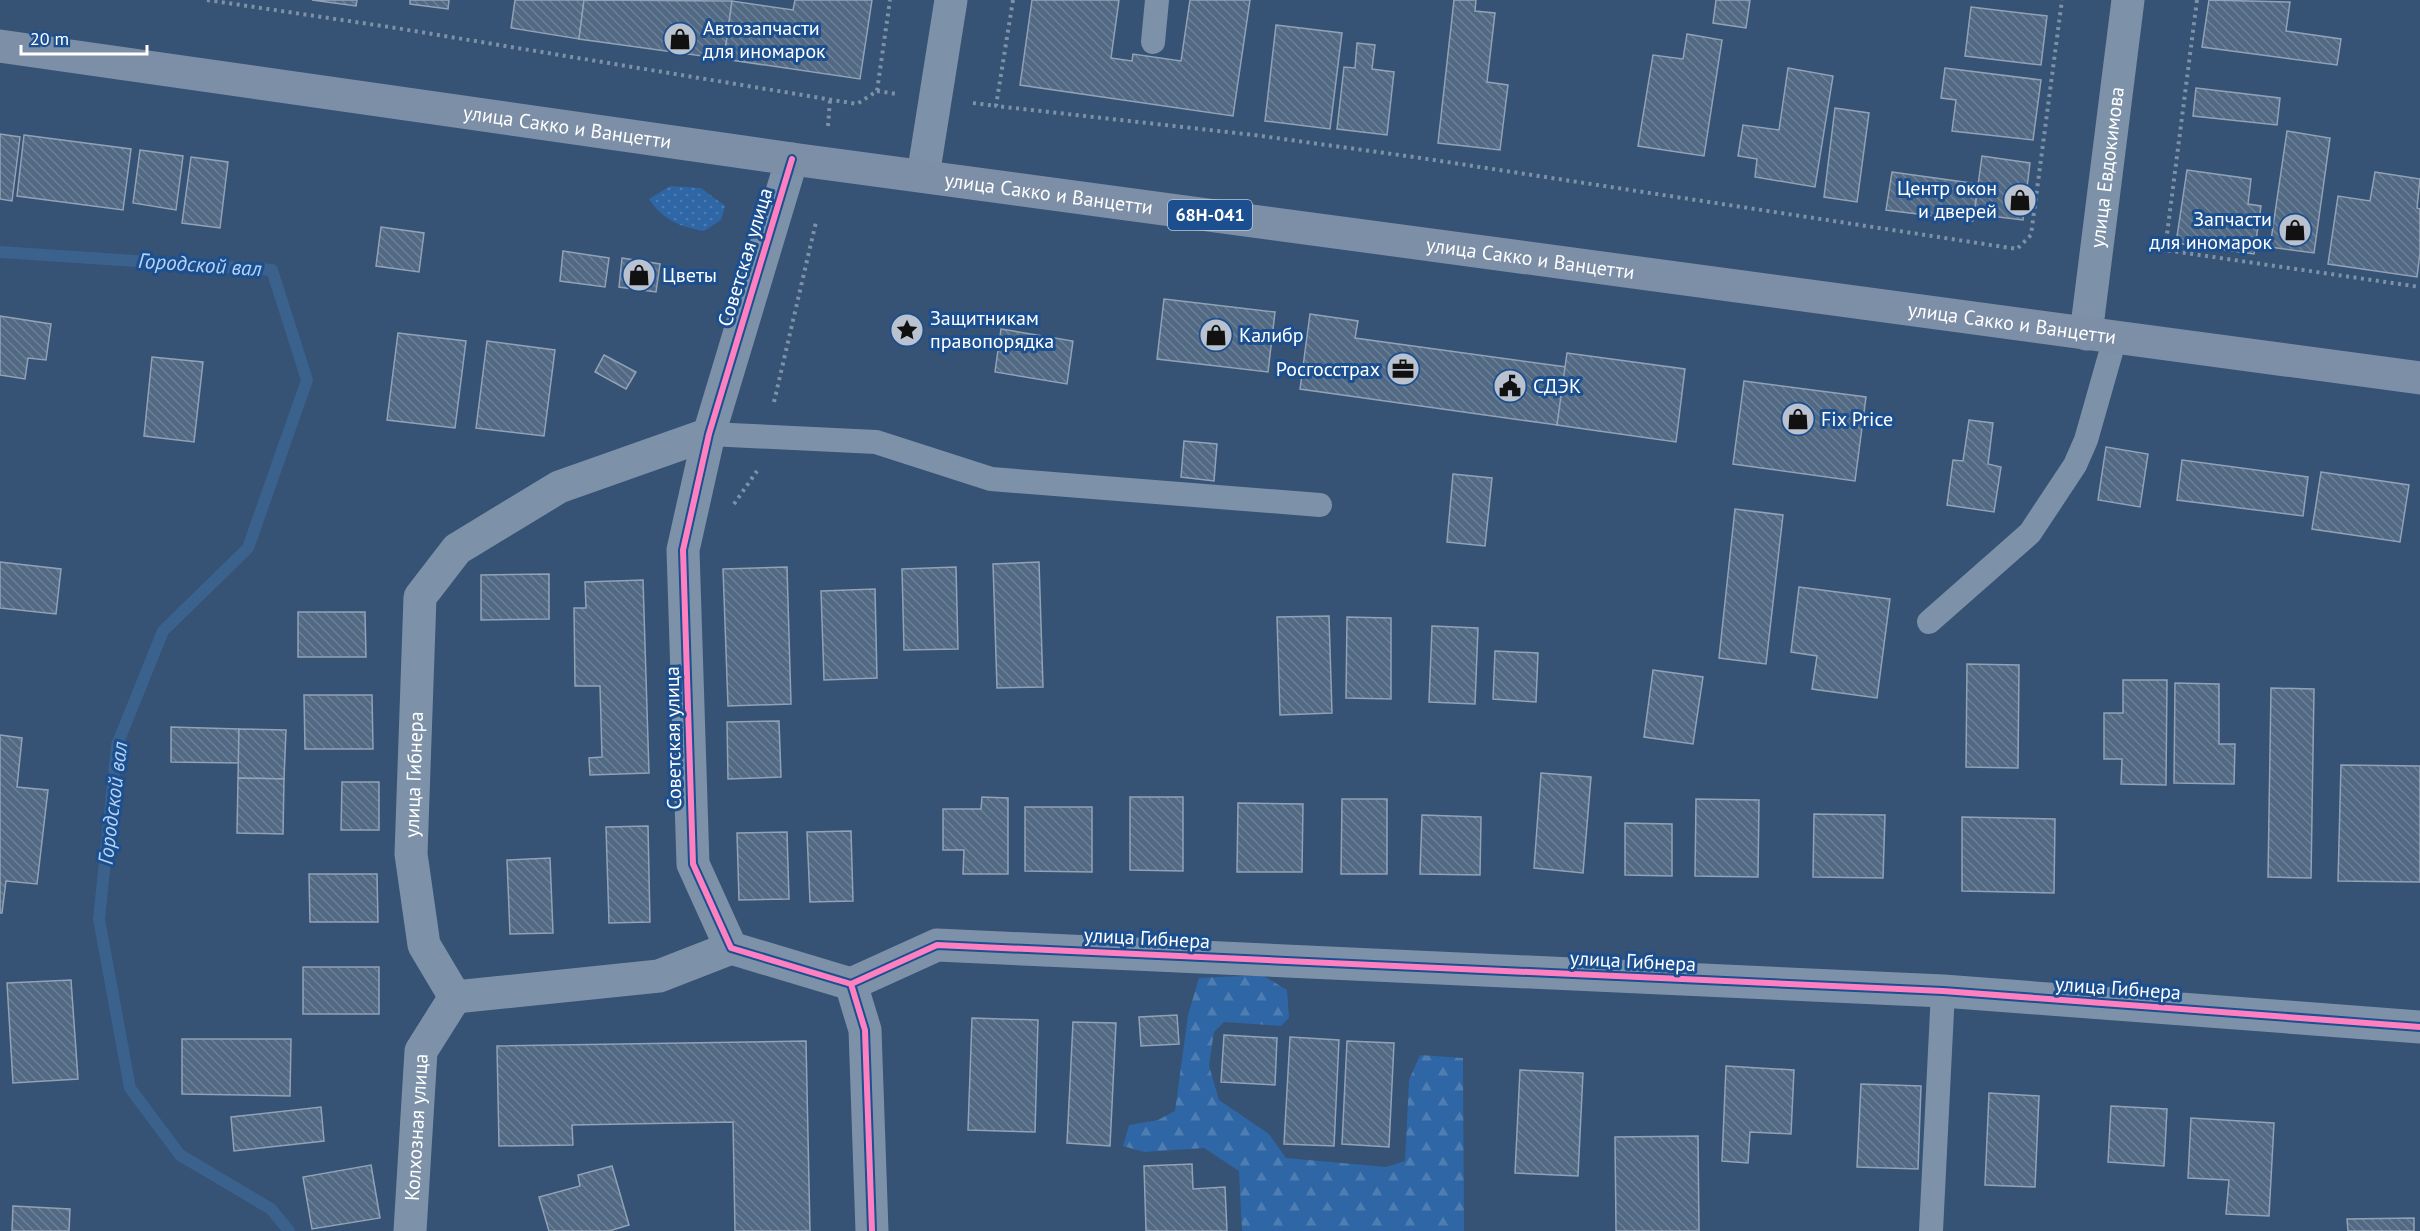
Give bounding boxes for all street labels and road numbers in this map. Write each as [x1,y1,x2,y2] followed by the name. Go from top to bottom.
[2084,85,2130,250] street label: улица Евдокимова
[461,99,673,155] street label: улица Сакко и Ванцетти
[943,167,1155,220] street label: улица Сакко и Ванцетти
[712,185,778,329] street label: Советская улица
[1168,200,1252,230] road number: 68Н-041
[1424,231,1636,285] street label: улица Сакко и Ванцетти
[1906,296,2118,350] street label: улица Сакко и Ванцетти
[659,666,687,810] street label: Советская улица
[399,711,429,838] street label: улица Гибнера
[1083,922,1211,954] street label: улица Гибнера
[1569,945,1697,977] street label: улица Гибнера
[2054,971,2182,1005] street label: улица Гибнера
[399,1053,434,1202] street label: Колхозная улица

